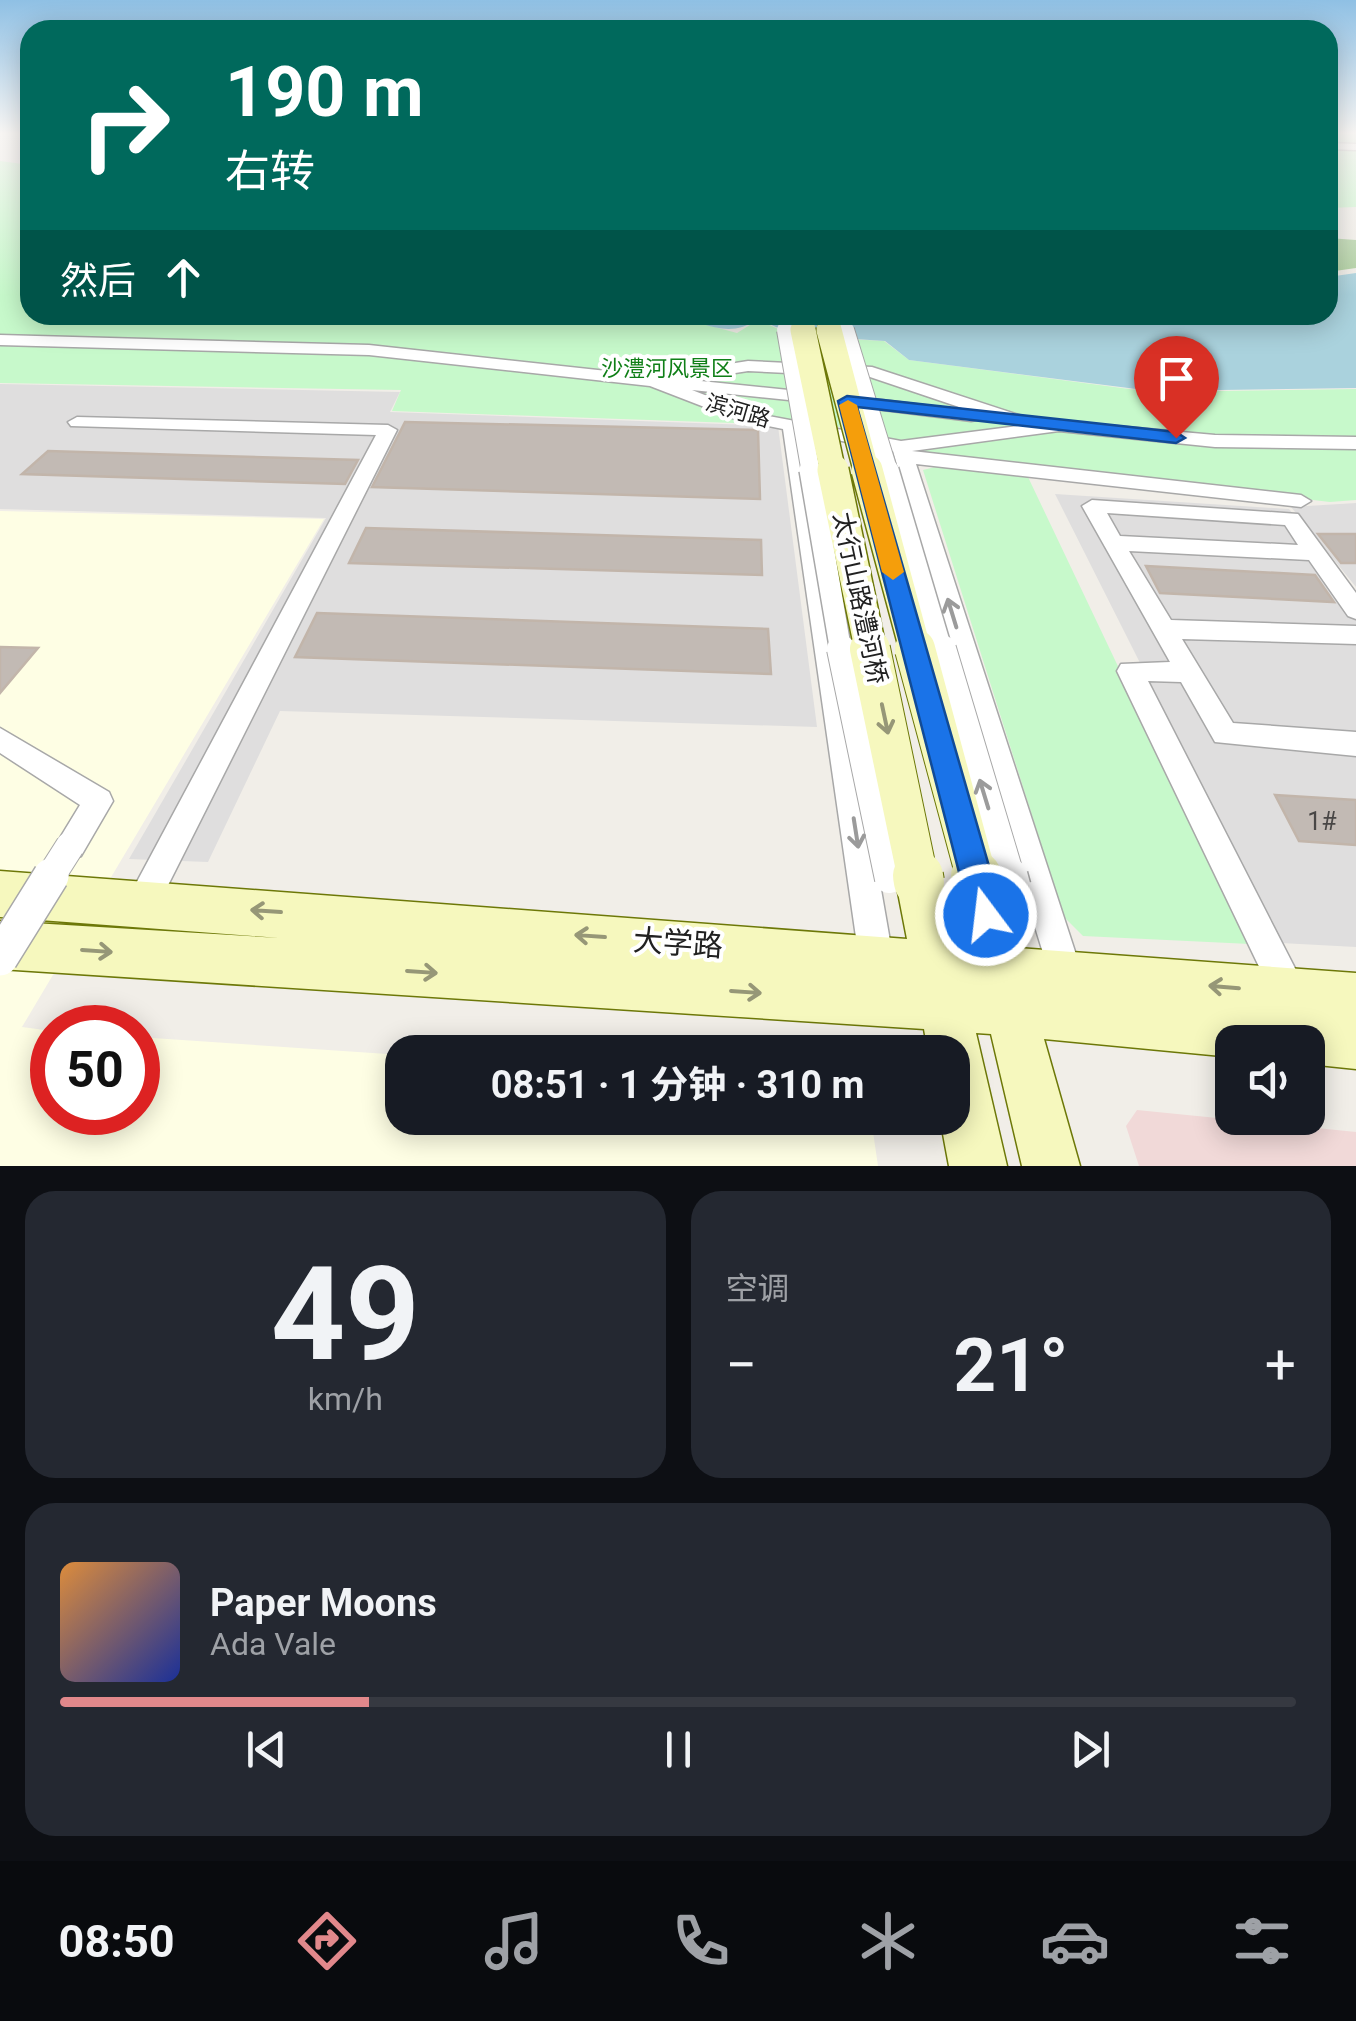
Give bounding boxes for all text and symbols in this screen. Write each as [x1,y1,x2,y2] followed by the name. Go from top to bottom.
[225,51,424,133] text: 190 m
[60,60,190,190] icon: right
[225,145,315,198] text: 右转
[156,250,211,305] icon: ahead
[60,259,136,303] text: 然后
[1134,336,1219,439] pin
[1149,351,1204,406] icon: arrive
[601,356,733,381] park label: 沙澧河风景区
[703,390,773,432] street label: 滨河路
[828,509,892,687] street label: 太行山路澧河桥
[942,598,960,629] one-way arrow
[877,702,895,734] one-way arrow
[974,779,992,810] one-way arrow
[1307,807,1337,836] house number: 1#
[848,816,866,848] one-way arrow
[934,863,1038,967] position arrow
[250,901,283,920] one-way arrow
[632,922,724,964] street label: 大学路
[575,926,607,945] one-way arrow
[81,942,113,961] one-way arrow
[405,962,437,981] one-way arrow
[1208,977,1241,996] one-way arrow
[729,983,762,1002] one-way arrow
[30,1005,160,1135] speed limit sign: 50
[1215,1025,1325,1135] map controls
[1215,1025,1325,1135] button: sound
[491,1063,864,1107] text: 08:51 · 1 分钟 · 310 m
[271,1238,420,1391] text: 49
[726,1270,790,1308] text: 空调
[953,1321,1069,1409] text: 21°
[726,1333,757,1397] text: −
[1265,1333,1296,1397] text: +
[308,1380,383,1418] text: km/h
[210,1581,437,1625] text: Paper Moons
[210,1625,336,1663] text: Ada Vale
[239,1722,294,1777] icon: previous
[651,1722,706,1777] icon: pause
[1063,1722,1118,1777] icon: next
[292,1906,362,1976] icon: directions
[479,1906,549,1976] icon: music
[666,1906,736,1976] icon: phone
[853,1906,923,1976] icon: climate
[1040,1906,1110,1976] icon: car
[1227,1906,1297,1976] icon: filters
[59,1915,175,1968] text: 08:50

